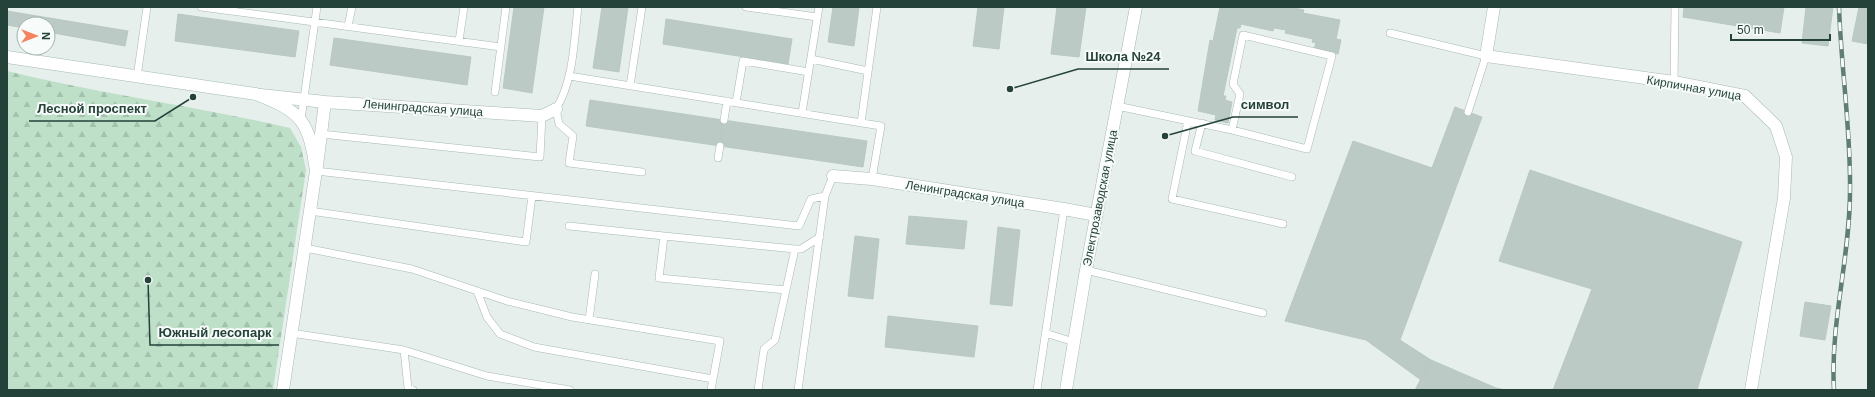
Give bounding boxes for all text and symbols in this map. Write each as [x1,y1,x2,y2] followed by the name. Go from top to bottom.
[16,16,56,56] north arrow
[1731,16,1830,42] scale bar
[1737,23,1764,37] text: 50 m
[40,32,52,40] text: N
[1078,44,1169,69] callout: Школа №24
[1085,49,1161,64] text: Школа №24
[1646,73,1743,103] street label: Кирпичная улица
[1233,92,1298,117] callout: символ
[29,96,155,121] callout: Лесной проспект
[363,97,484,119] street label: Ленинградская улица
[1241,97,1289,112] text: символ
[37,101,147,116] text: Лесной проспект
[1080,128,1120,267] street label: Электрозаводская улица
[905,178,1026,210] street label: Ленинградская улица
[150,320,279,345] callout: Южный лесопарк
[158,325,272,340] text: Южный лесопарк

